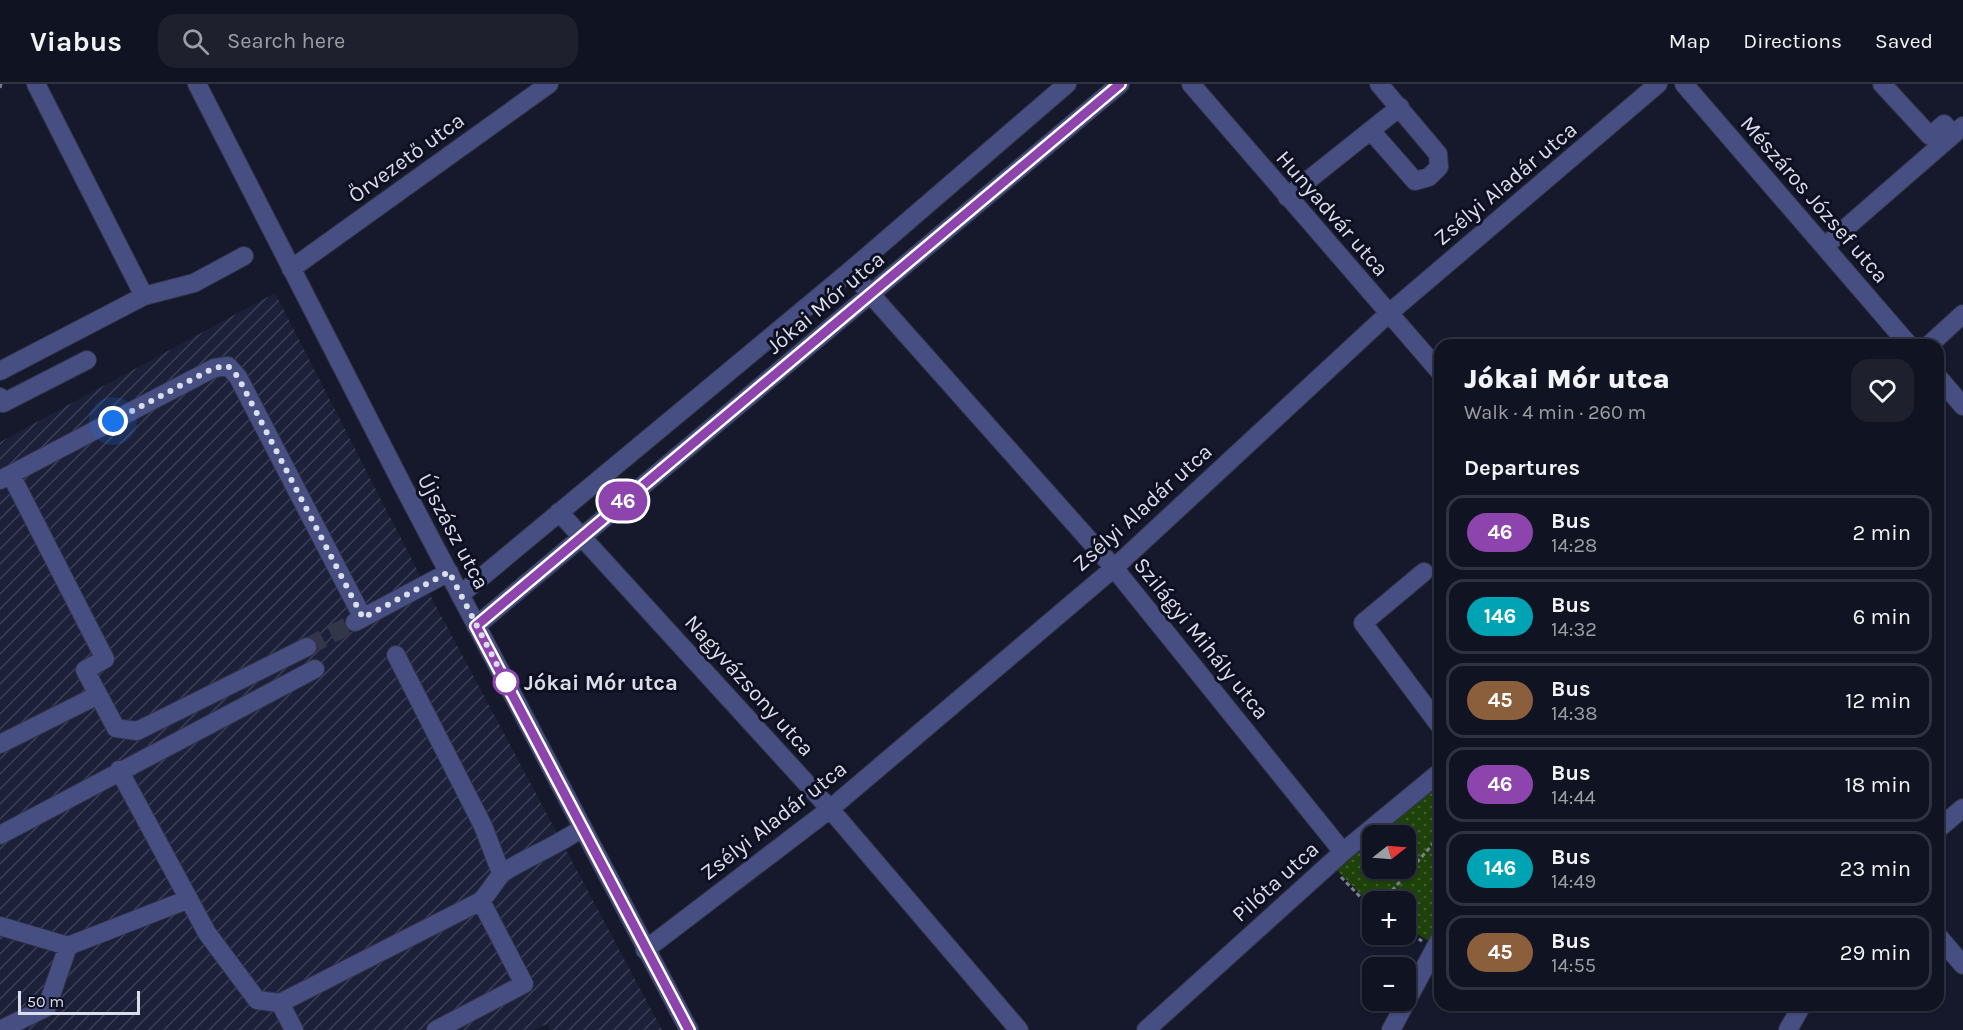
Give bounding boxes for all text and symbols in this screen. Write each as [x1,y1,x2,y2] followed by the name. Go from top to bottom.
[158,14,578,68] search box
[30,25,122,58] text: Viabus
[179,25,212,58] icon: search
[227,28,345,54] text: Search here
[1669,29,1710,53] text: Map
[1743,29,1842,53] text: Directions
[1875,29,1933,53] text: Saved
[344,107,470,209] street label: Őrvezető utca
[1735,111,1894,288] street label: Mészáros József utca
[1429,116,1582,251] street label: Zsélyi Aladár utca
[1271,145,1394,282] street label: Hunyadvár utca
[761,246,890,360] street label: Jókai Mór utca
[1851,359,1914,422] button: heart
[1464,362,1670,395] text: Jókai Mór utca
[1464,401,1646,424] text: Walk · 4 min · 260 m
[98,406,128,436] your location
[1068,438,1218,577] street label: Zsélyi Aladár utca
[1464,455,1580,481] text: Departures
[412,469,495,594] street label: Újszász utca
[596,482,650,520] line badge: 46
[610,489,636,513] text: 46
[1551,508,1591,534] text: Bus
[1487,520,1513,544] text: 46
[1853,520,1911,546] text: 2 min
[1551,534,1597,557] text: 14:28
[1128,552,1274,725] street label: Szilágyi Mihály utca
[1551,592,1591,618] text: Bus
[1484,604,1516,628] text: 146
[1853,604,1911,630] text: 6 min
[679,610,820,762] street label: Nagyvázsony utca
[1551,618,1597,641] text: 14:32
[493,669,519,695] marker: Jókai Mór utca
[524,670,678,696] place label: Jókai Mór utca
[1551,676,1591,702] text: Bus
[1488,688,1512,712] text: 45
[1845,688,1911,714] text: 12 min
[1551,702,1598,725] text: 14:38
[695,756,852,886] street label: Zsélyi Aladár utca
[1551,760,1591,786] text: Bus
[1487,772,1513,796] text: 46
[1845,772,1911,798] text: 18 min
[1551,786,1596,809] text: 14:44
[1362,825,1416,879] north arrow
[1362,825,1416,1011] map controls
[1227,836,1324,927] street label: Pilóta utca
[1551,844,1591,870] text: Bus
[1484,856,1516,880] text: 146
[1840,856,1911,882] text: 23 min
[1551,870,1596,893] text: 14:49
[1362,891,1416,945] button: +
[1551,928,1591,954] text: Bus
[1488,940,1512,964] text: 45
[1840,940,1911,966] text: 29 min
[1551,954,1596,977] text: 14:55
[1362,957,1416,1011] button: −
[18,988,140,1016] scale bar
[27,992,64,1011] text: 50 m

